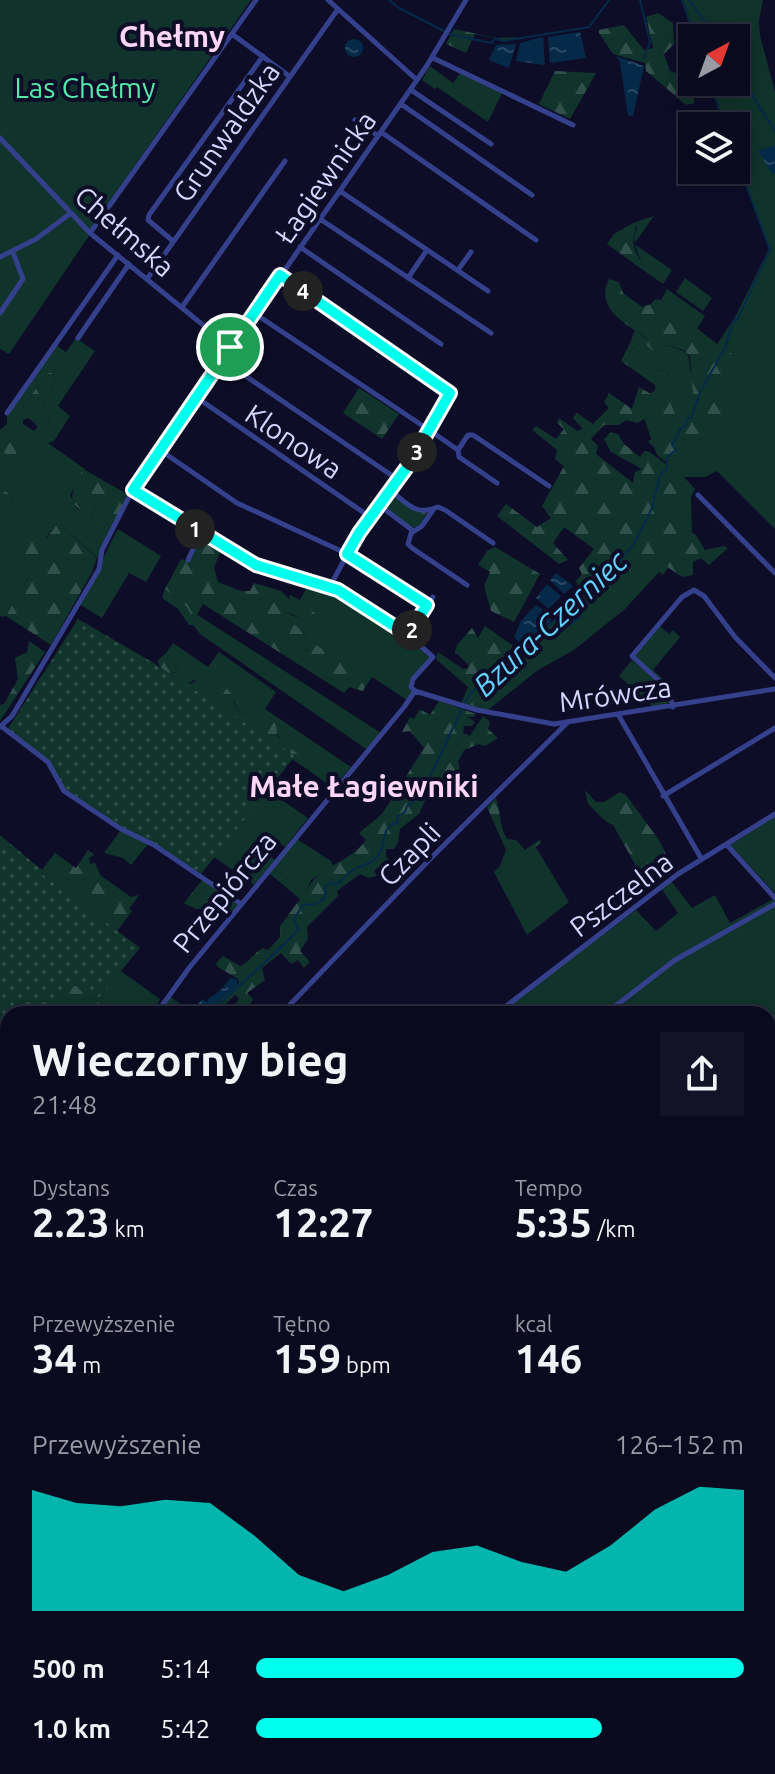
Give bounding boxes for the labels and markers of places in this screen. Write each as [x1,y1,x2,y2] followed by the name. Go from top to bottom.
[283,271,323,311] pin: 4
[196,313,264,381] pin
[397,432,437,472] pin: 3
[175,509,215,549] pin: 1
[392,610,432,650] pin: 2

